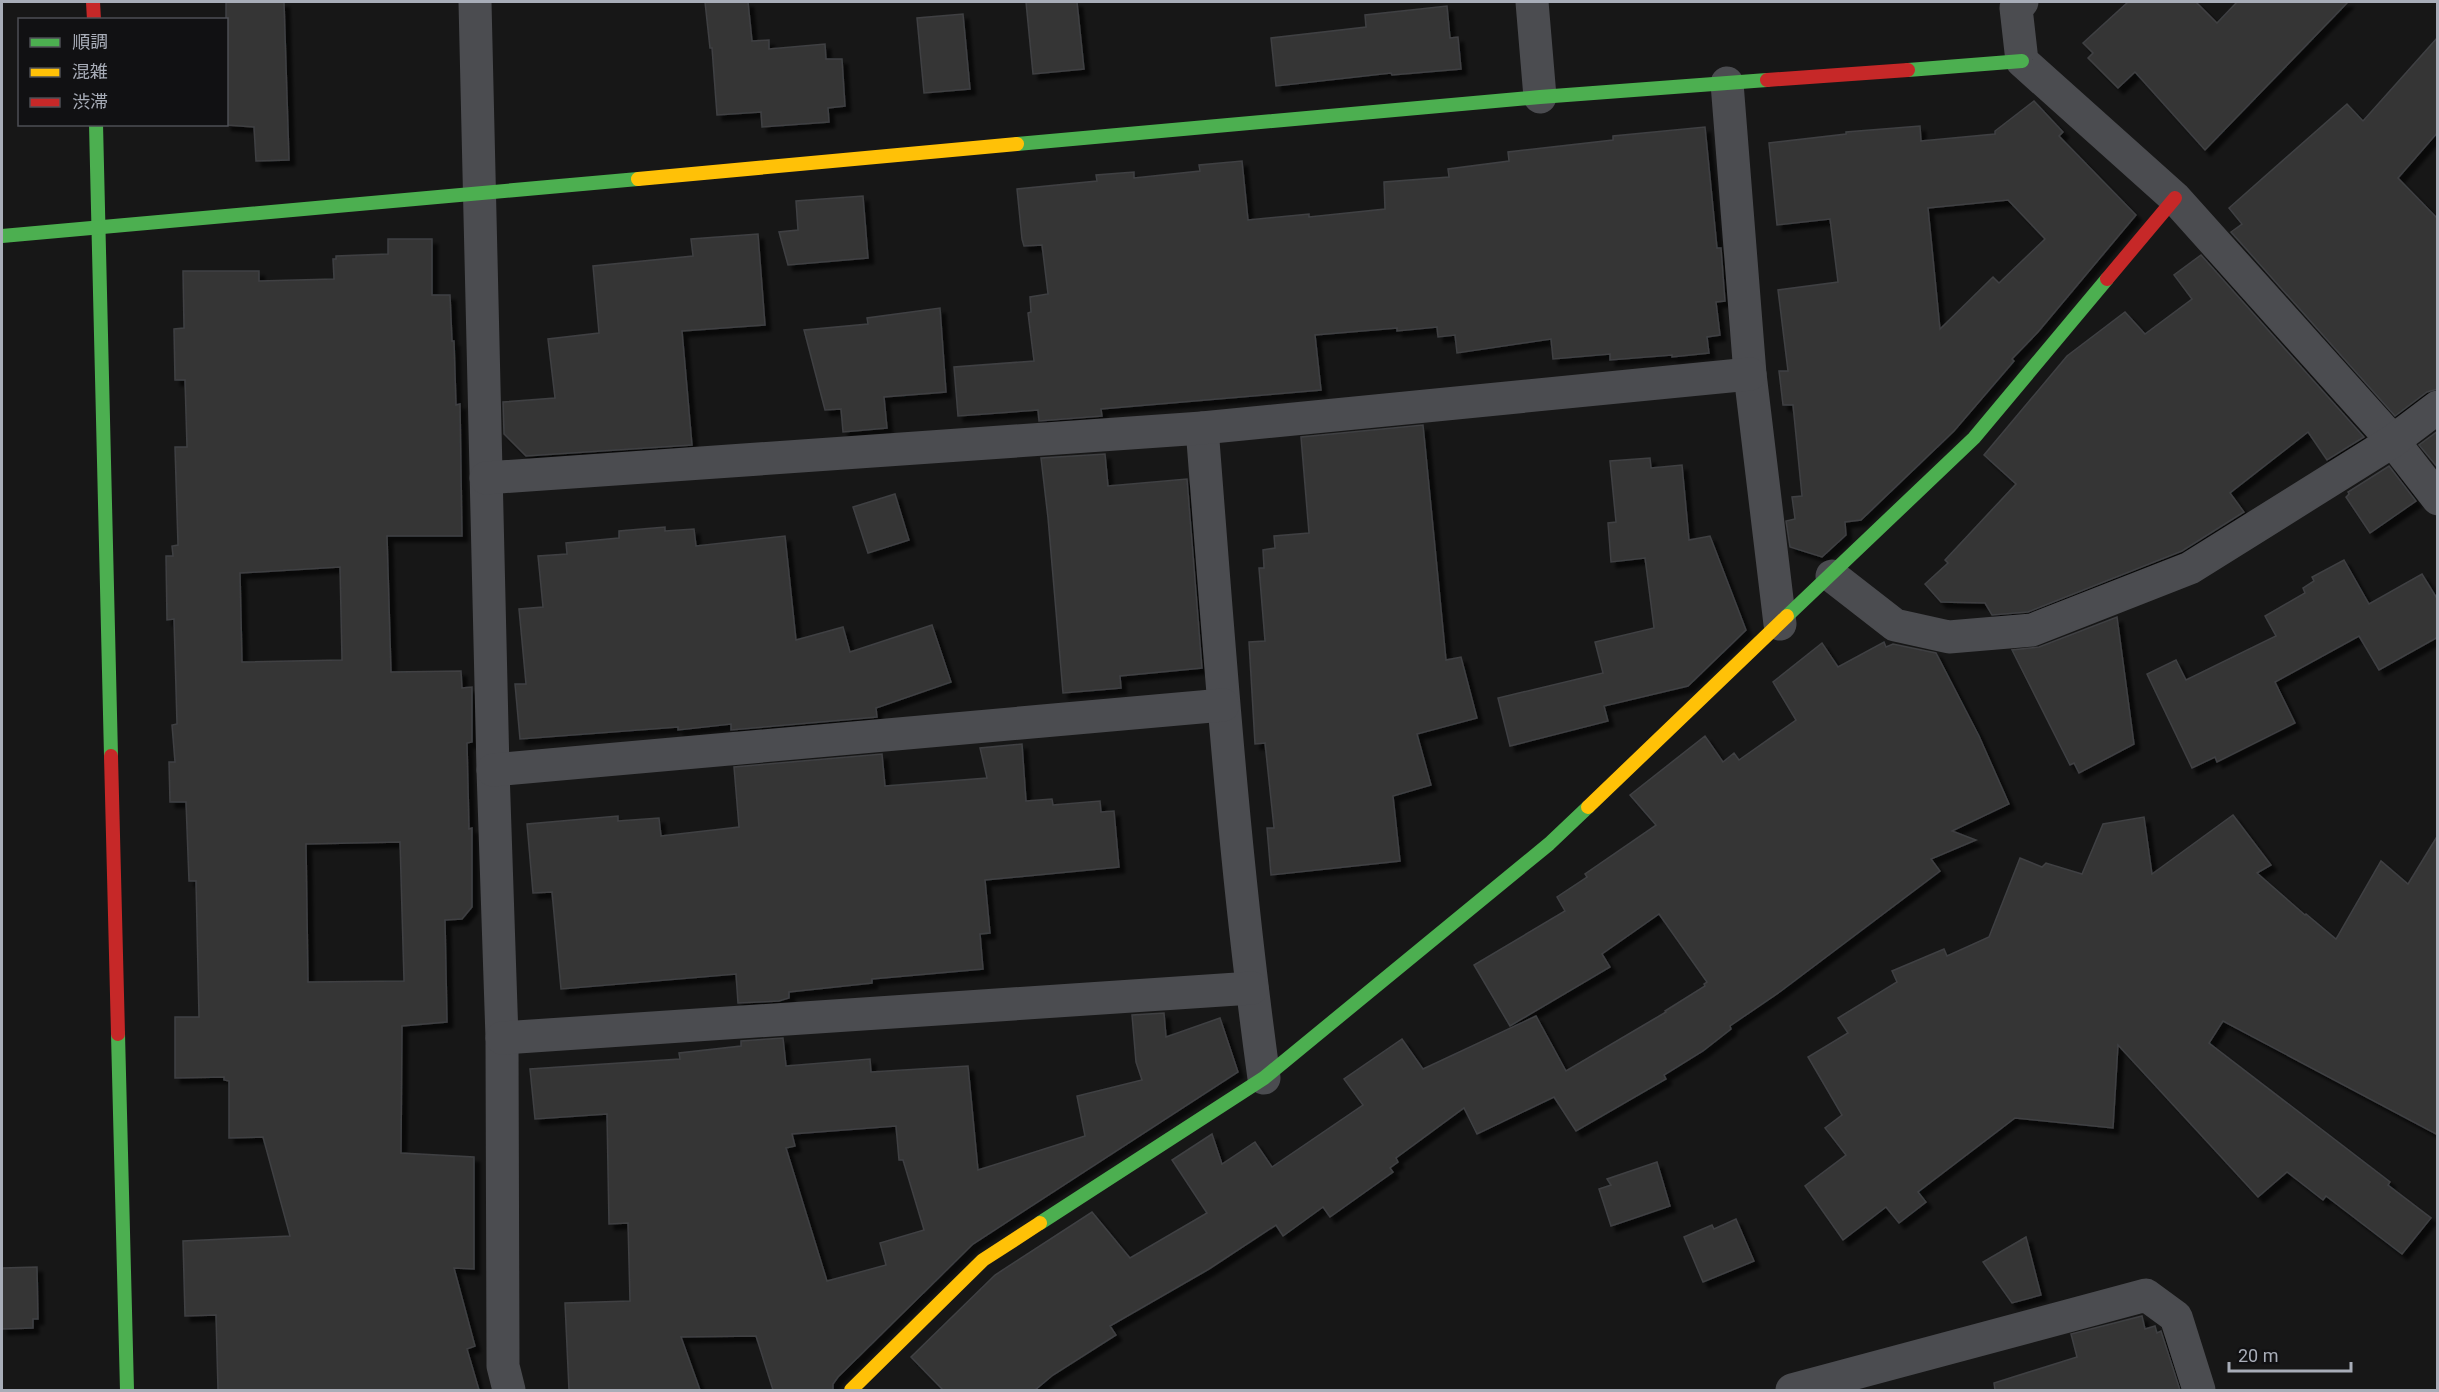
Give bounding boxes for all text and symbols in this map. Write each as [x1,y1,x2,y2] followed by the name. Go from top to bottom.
[18,18,228,126] legend
[72,31,108,52] text: 順調
[72,61,108,82] text: 混雑
[72,91,108,112] text: 渋滞
[2229,1335,2350,1373] scale bar
[2238,1345,2278,1366] text: 20 m

